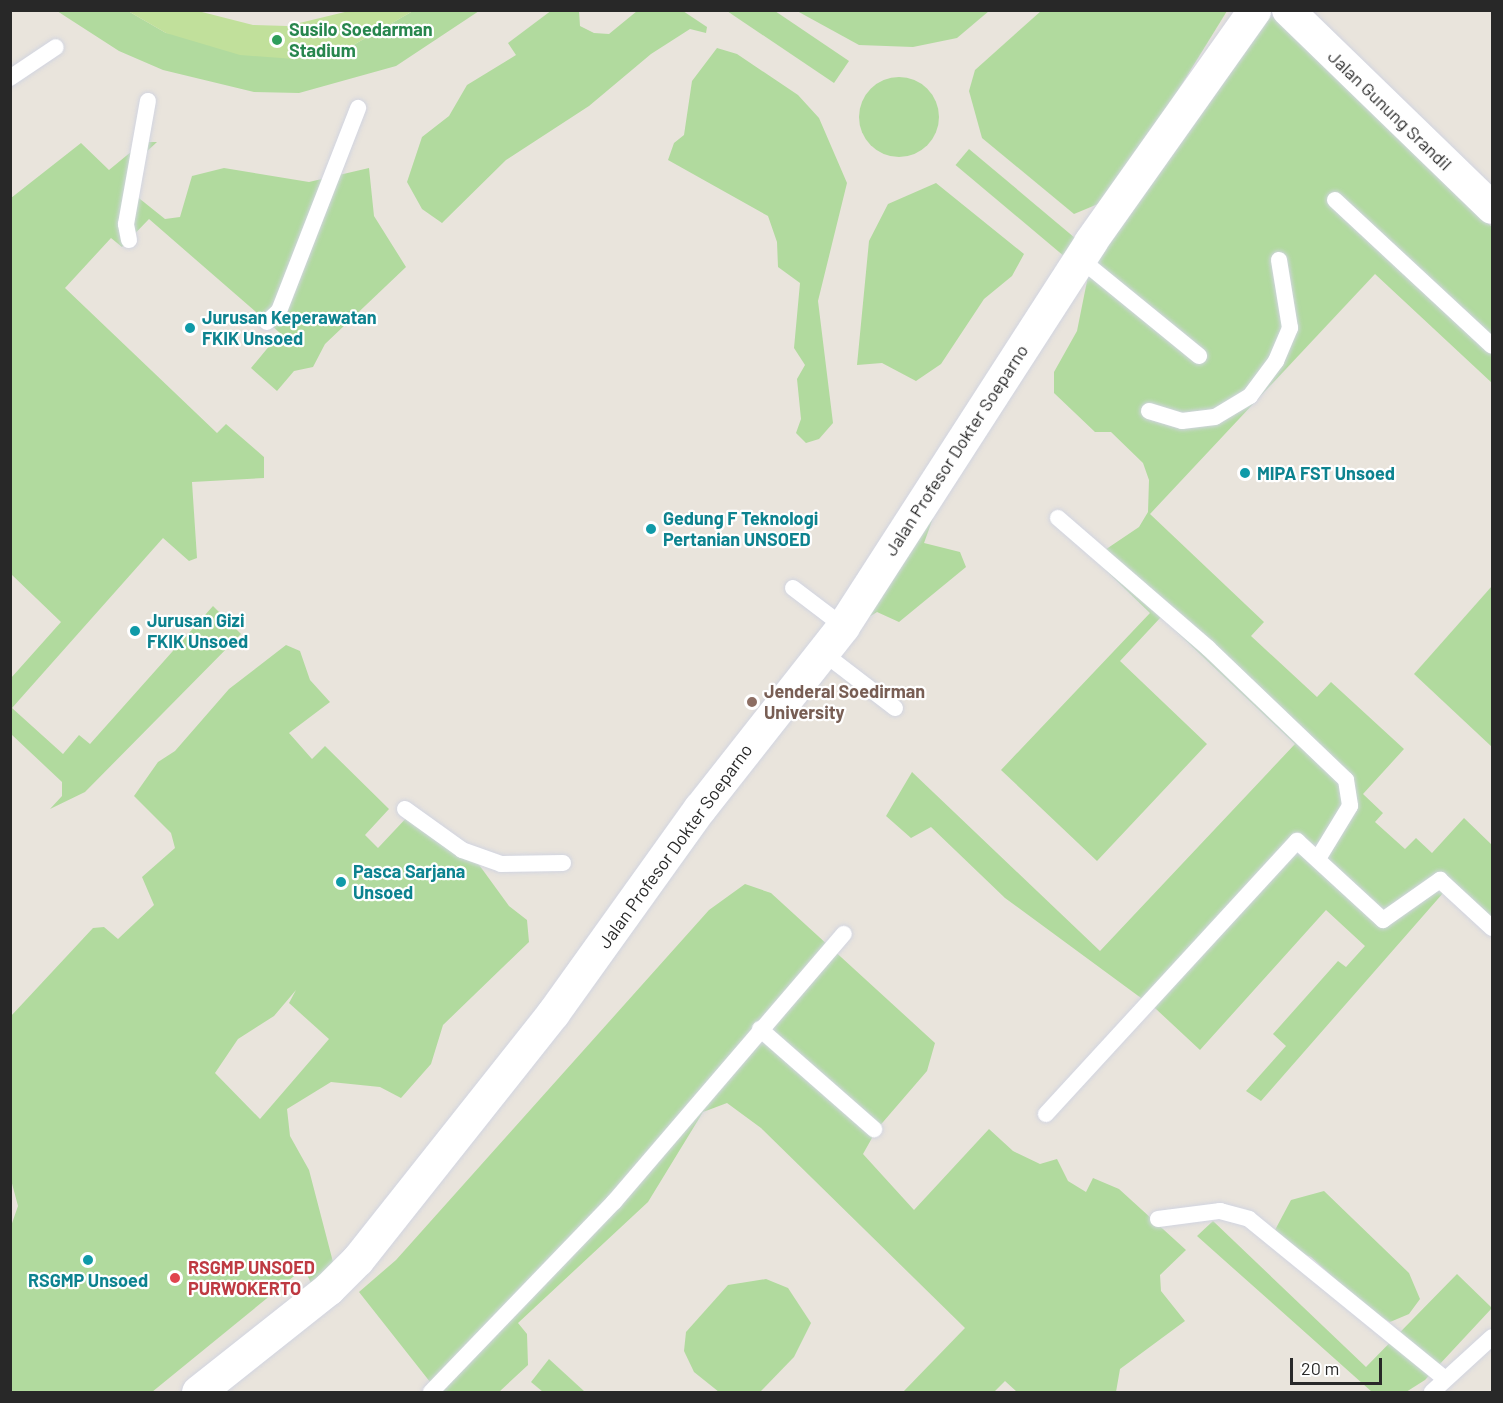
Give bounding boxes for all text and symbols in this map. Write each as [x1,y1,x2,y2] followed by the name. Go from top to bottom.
[289,19,433,62] place label: Susilo Soedarman Stadium
[270,33,284,47] marker: Susilo Soedarman Stadium
[1324,45,1456,175] street label: Jalan Gunung Srandil
[202,307,377,350] place label: Jurusan Keperawatan FKIK Unsoed
[183,321,197,335] marker: Jurusan Keperawatan FKIK Unsoed
[880,340,1032,560] street label: Jalan Profesor Dokter Soeparno
[1257,462,1395,484] place label: MIPA FST Unsoed
[1238,466,1252,480] marker: MIPA FST Unsoed
[663,508,818,550] place label: Gedung F Teknologi Pertanian UNSOED
[644,522,658,536] marker: Gedung F Teknologi Pertanian UNSOED
[147,610,248,652] place label: Jurusan Gizi FKIK Unsoed
[128,624,142,638] marker: Jurusan Gizi FKIK Unsoed
[764,681,925,724] place label: Jenderal Soedirman University
[745,695,759,709] marker: Jenderal Soedirman University
[593,739,757,953] street label: Jalan Profesor Dokter Soeparno
[353,861,465,904] place label: Pasca Sarjana Unsoed
[334,875,348,889] marker: Pasca Sarjana Unsoed
[81,1253,95,1267] marker: RSGMP Unsoed
[188,1257,315,1300] place label: RSGMP UNSOED PURWOKERTO
[28,1269,148,1291] place label: RSGMP Unsoed
[166,1269,184,1287] marker: RSGMP UNSOED PURWOKERTO
[1293,1346,1384,1384] scale bar
[1301,1357,1339,1379] text: 20 m

